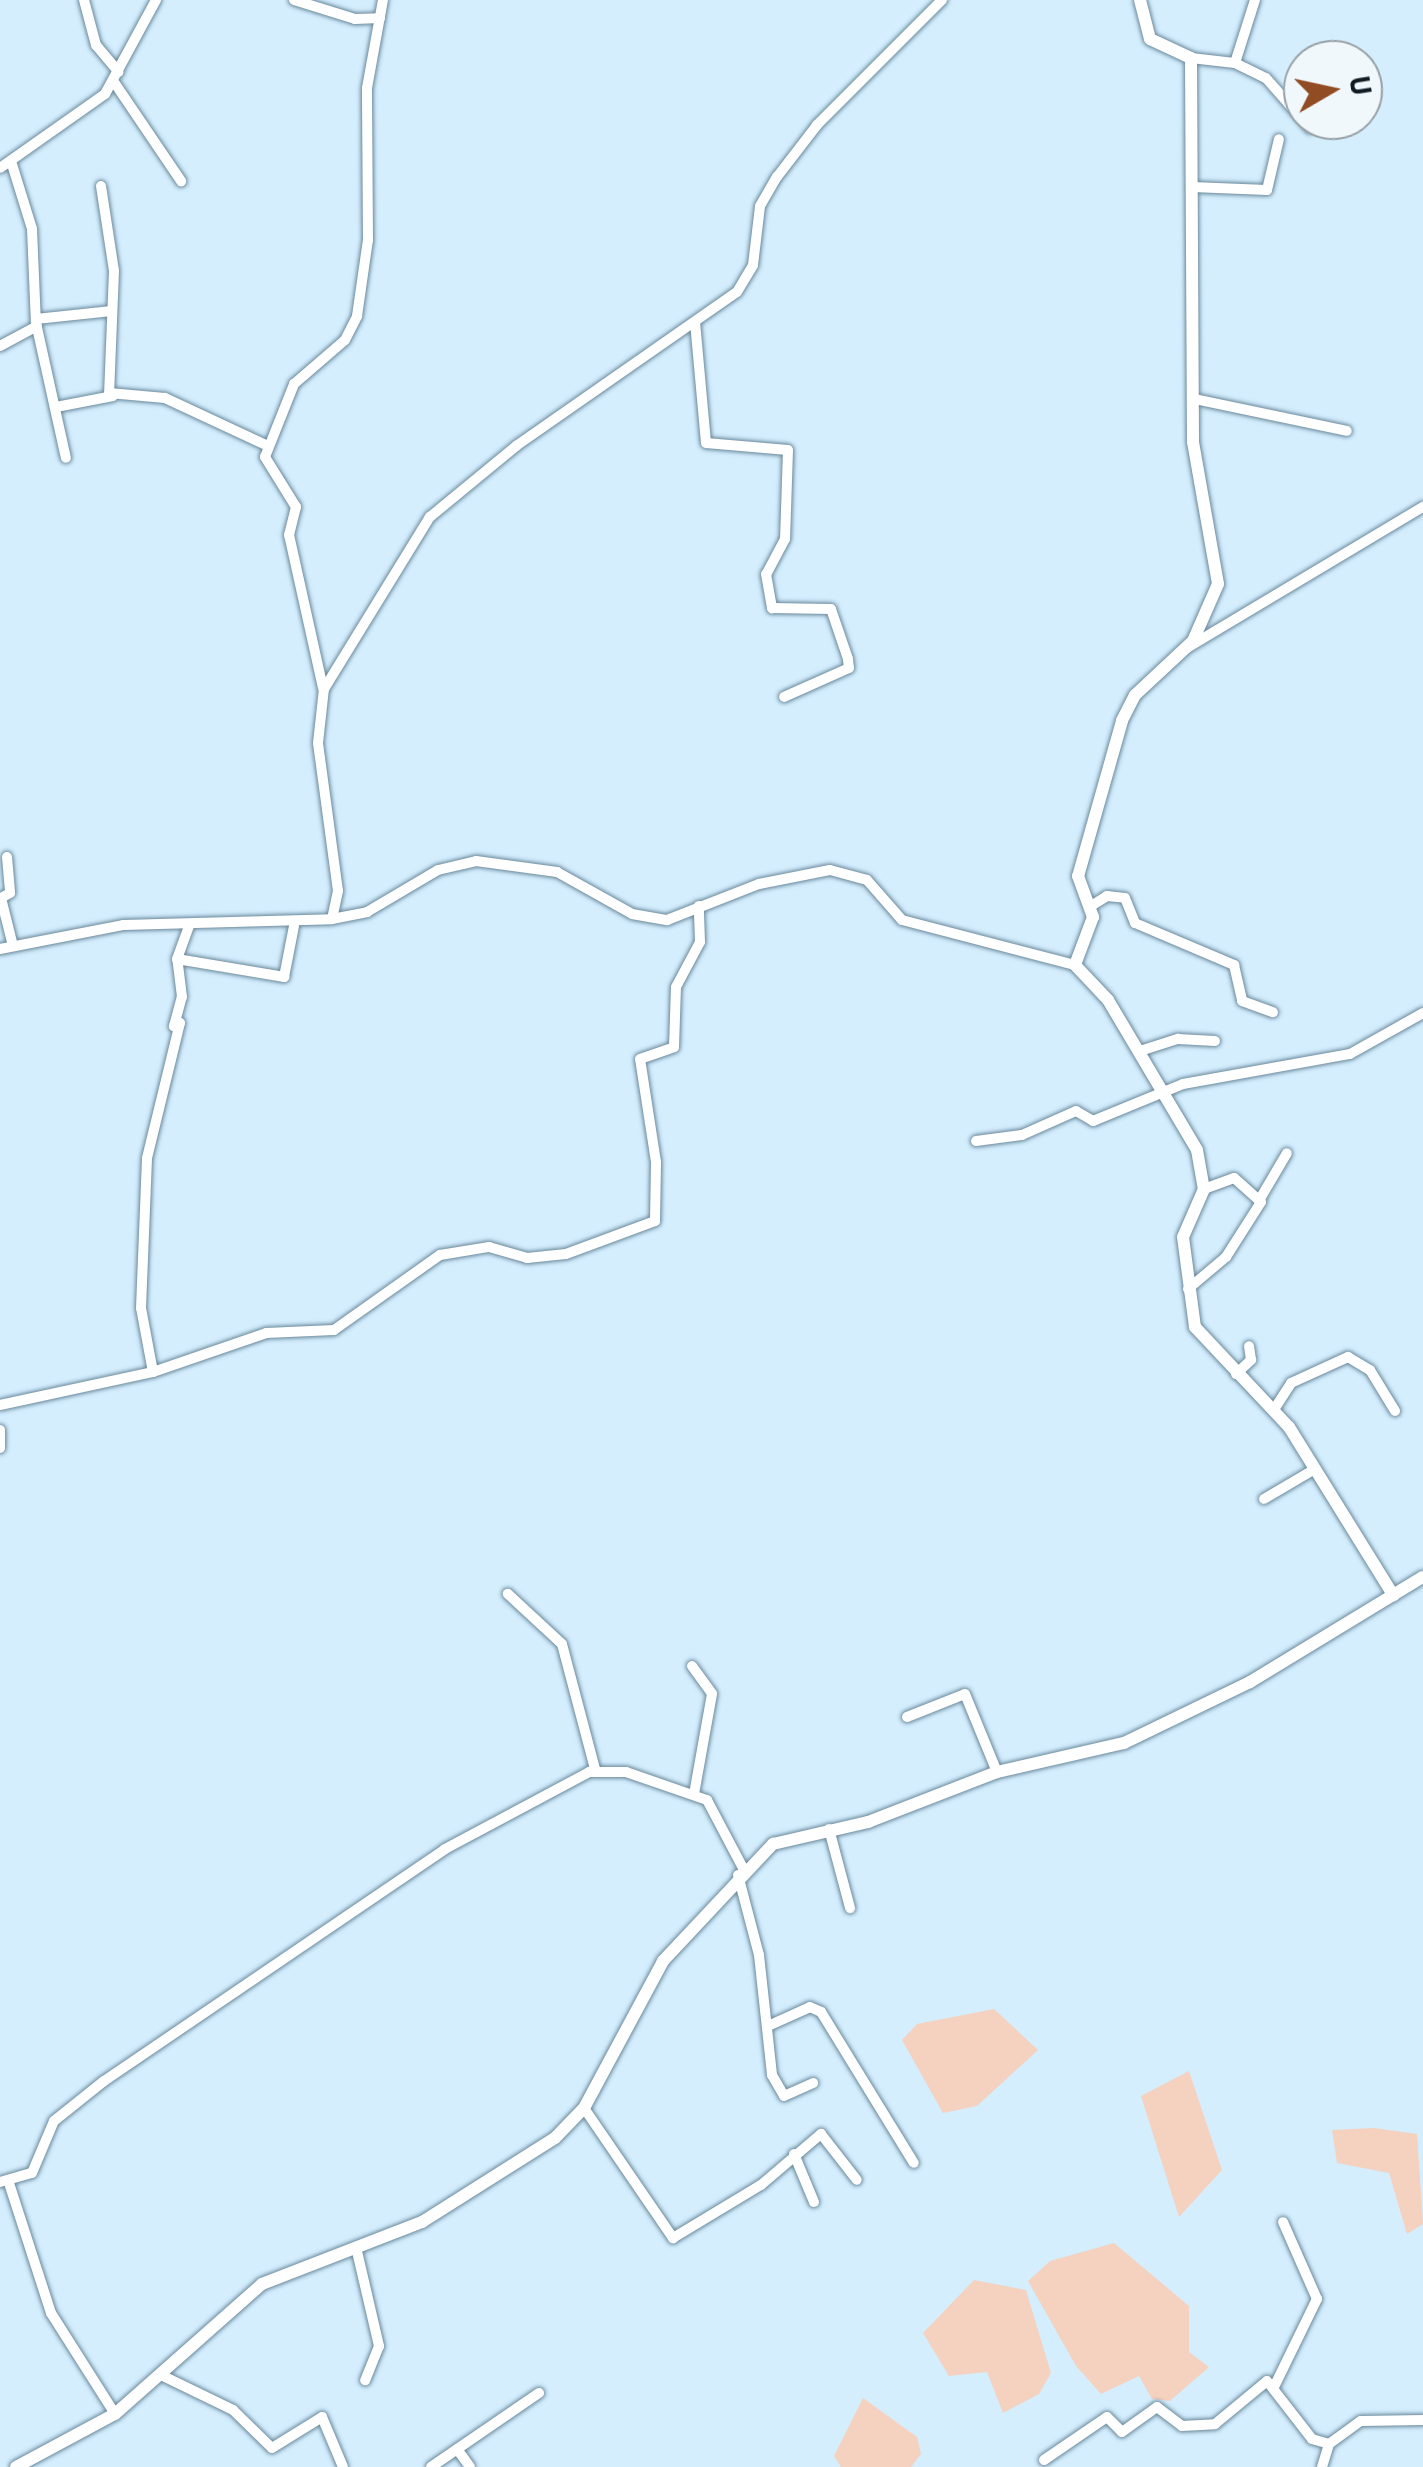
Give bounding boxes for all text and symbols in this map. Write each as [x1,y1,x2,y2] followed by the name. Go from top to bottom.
[1283,40,1383,140] north arrow
[1341,73,1381,98] text: U

